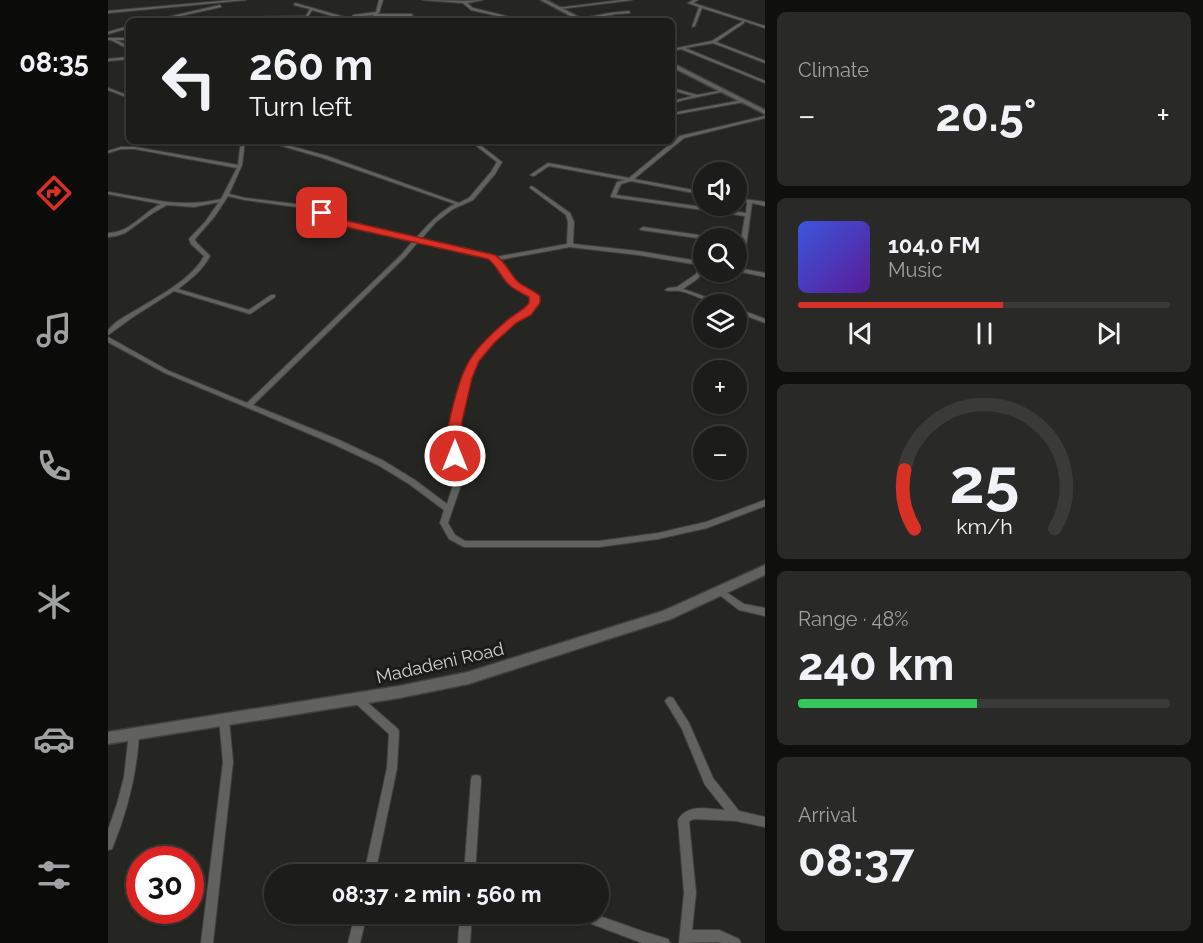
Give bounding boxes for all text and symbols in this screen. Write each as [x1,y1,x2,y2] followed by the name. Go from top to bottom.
[249,41,373,90] text: 260 m
[150,42,228,120] icon: left
[19,47,89,78] text: 08:35
[798,58,869,82] text: Climate
[936,89,1036,142] text: 20.5°
[249,91,352,122] text: Turn left
[798,96,816,135] text: −
[1156,96,1170,135] text: +
[693,162,747,480] map controls
[693,162,747,216] button: sound
[33,172,75,214] icon: directions
[296,187,347,238] pin
[305,196,338,229] icon: arrive
[693,228,747,282] button: search
[888,232,980,258] text: 104.0 FM
[888,258,942,282] text: Music
[693,294,747,348] button: layers
[33,309,75,351] icon: music
[844,317,877,350] icon: previous
[968,317,1001,350] icon: pause
[1092,317,1125,350] icon: next
[693,360,747,414] button: +
[423,424,487,488] position arrow
[693,426,747,480] button: −
[949,444,1019,518] text: 25
[33,445,75,487] icon: phone
[956,514,1012,539] text: km/h
[33,581,75,623] icon: climate
[798,607,909,631] text: Range · 48%
[374,638,506,687] street label: Madadeni Road
[798,638,955,691] text: 240 km
[33,718,75,760] icon: car
[798,803,857,827] text: Arrival
[798,834,914,887] text: 08:37
[126,846,204,924] speed limit sign: 30
[33,854,75,896] icon: filters
[332,881,541,907] text: 08:37 · 2 min · 560 m

